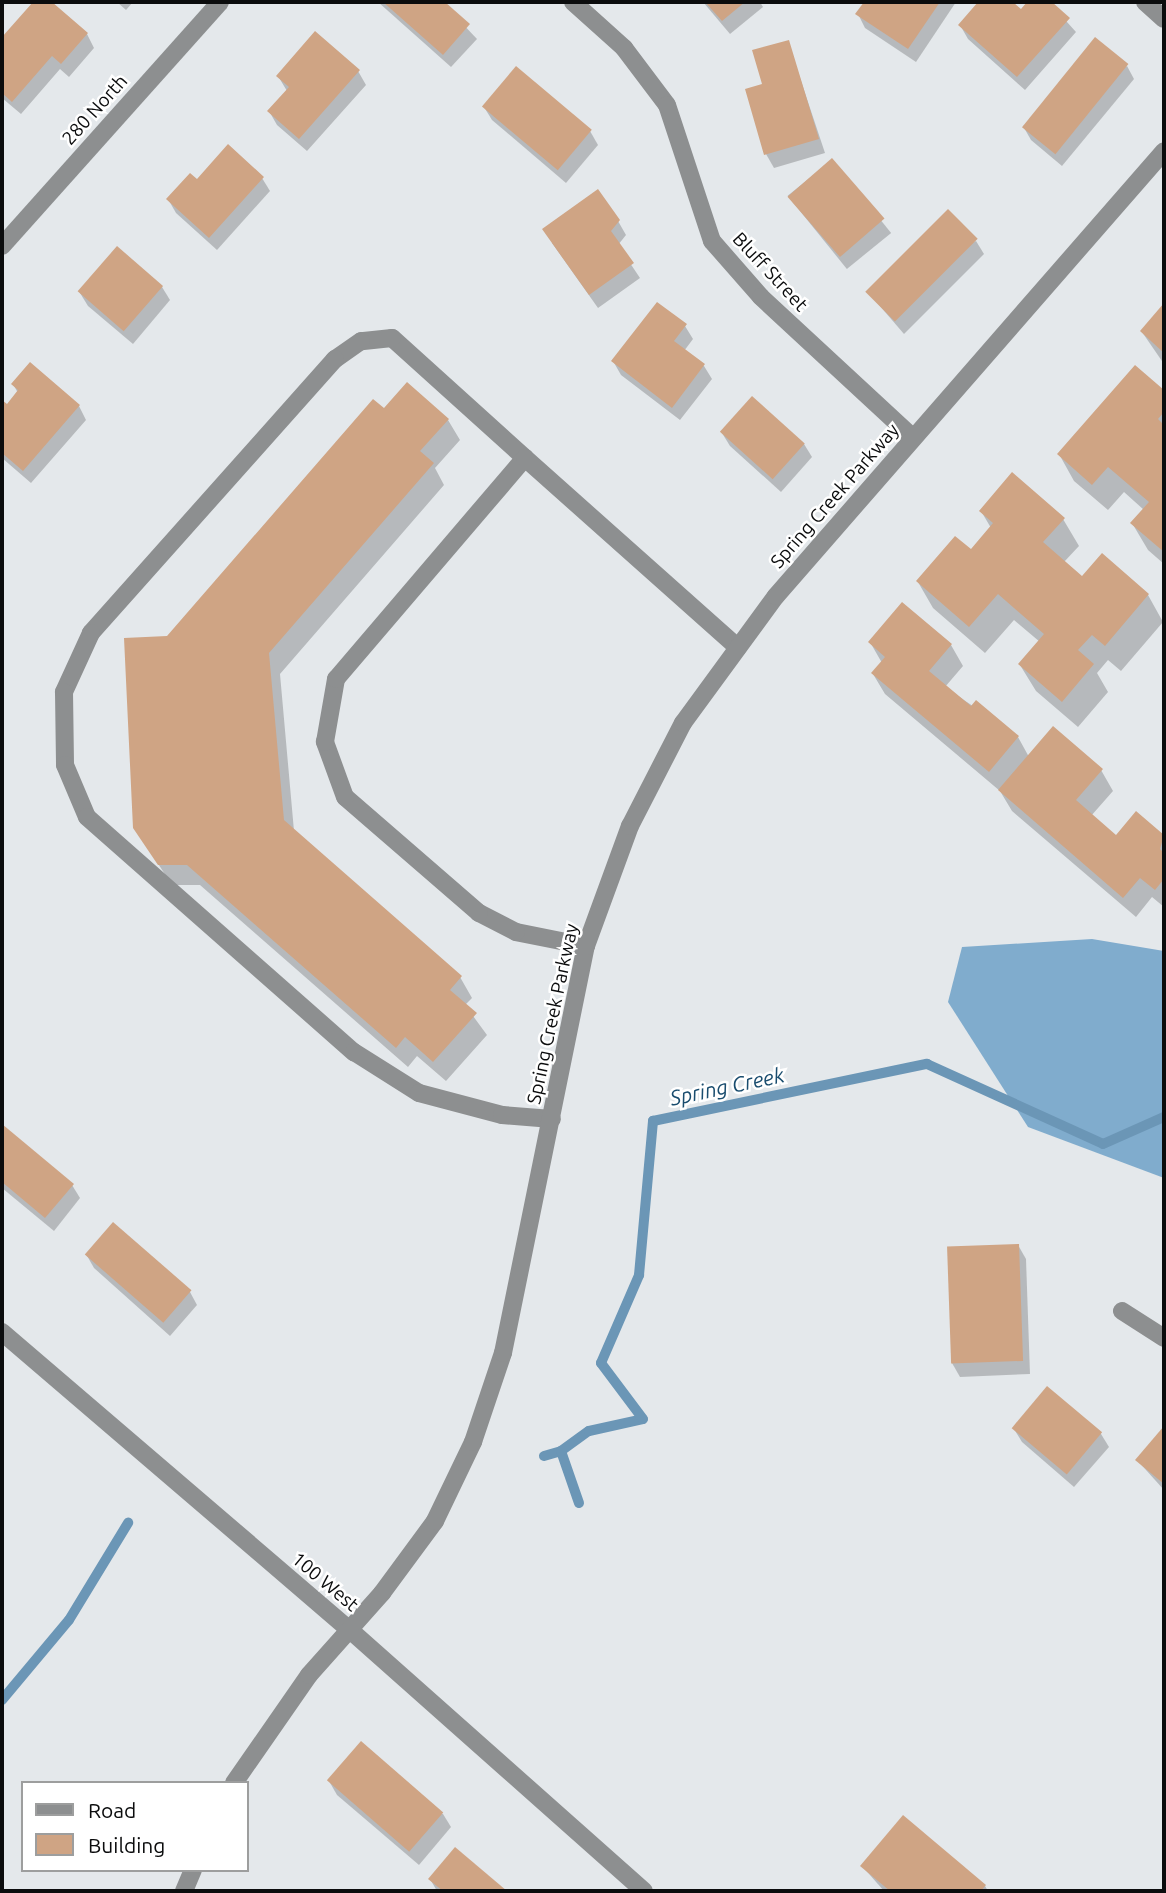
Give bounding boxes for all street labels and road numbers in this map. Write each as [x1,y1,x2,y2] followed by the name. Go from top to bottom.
[58,70,132,150] street label: 280 North
[728,228,812,316] street label: Bluff Street
[766,419,904,573] street label: Spring Creek Parkway
[523,922,583,1106] street label: Spring Creek Parkway
[287,1548,363,1616] street label: 100 West

